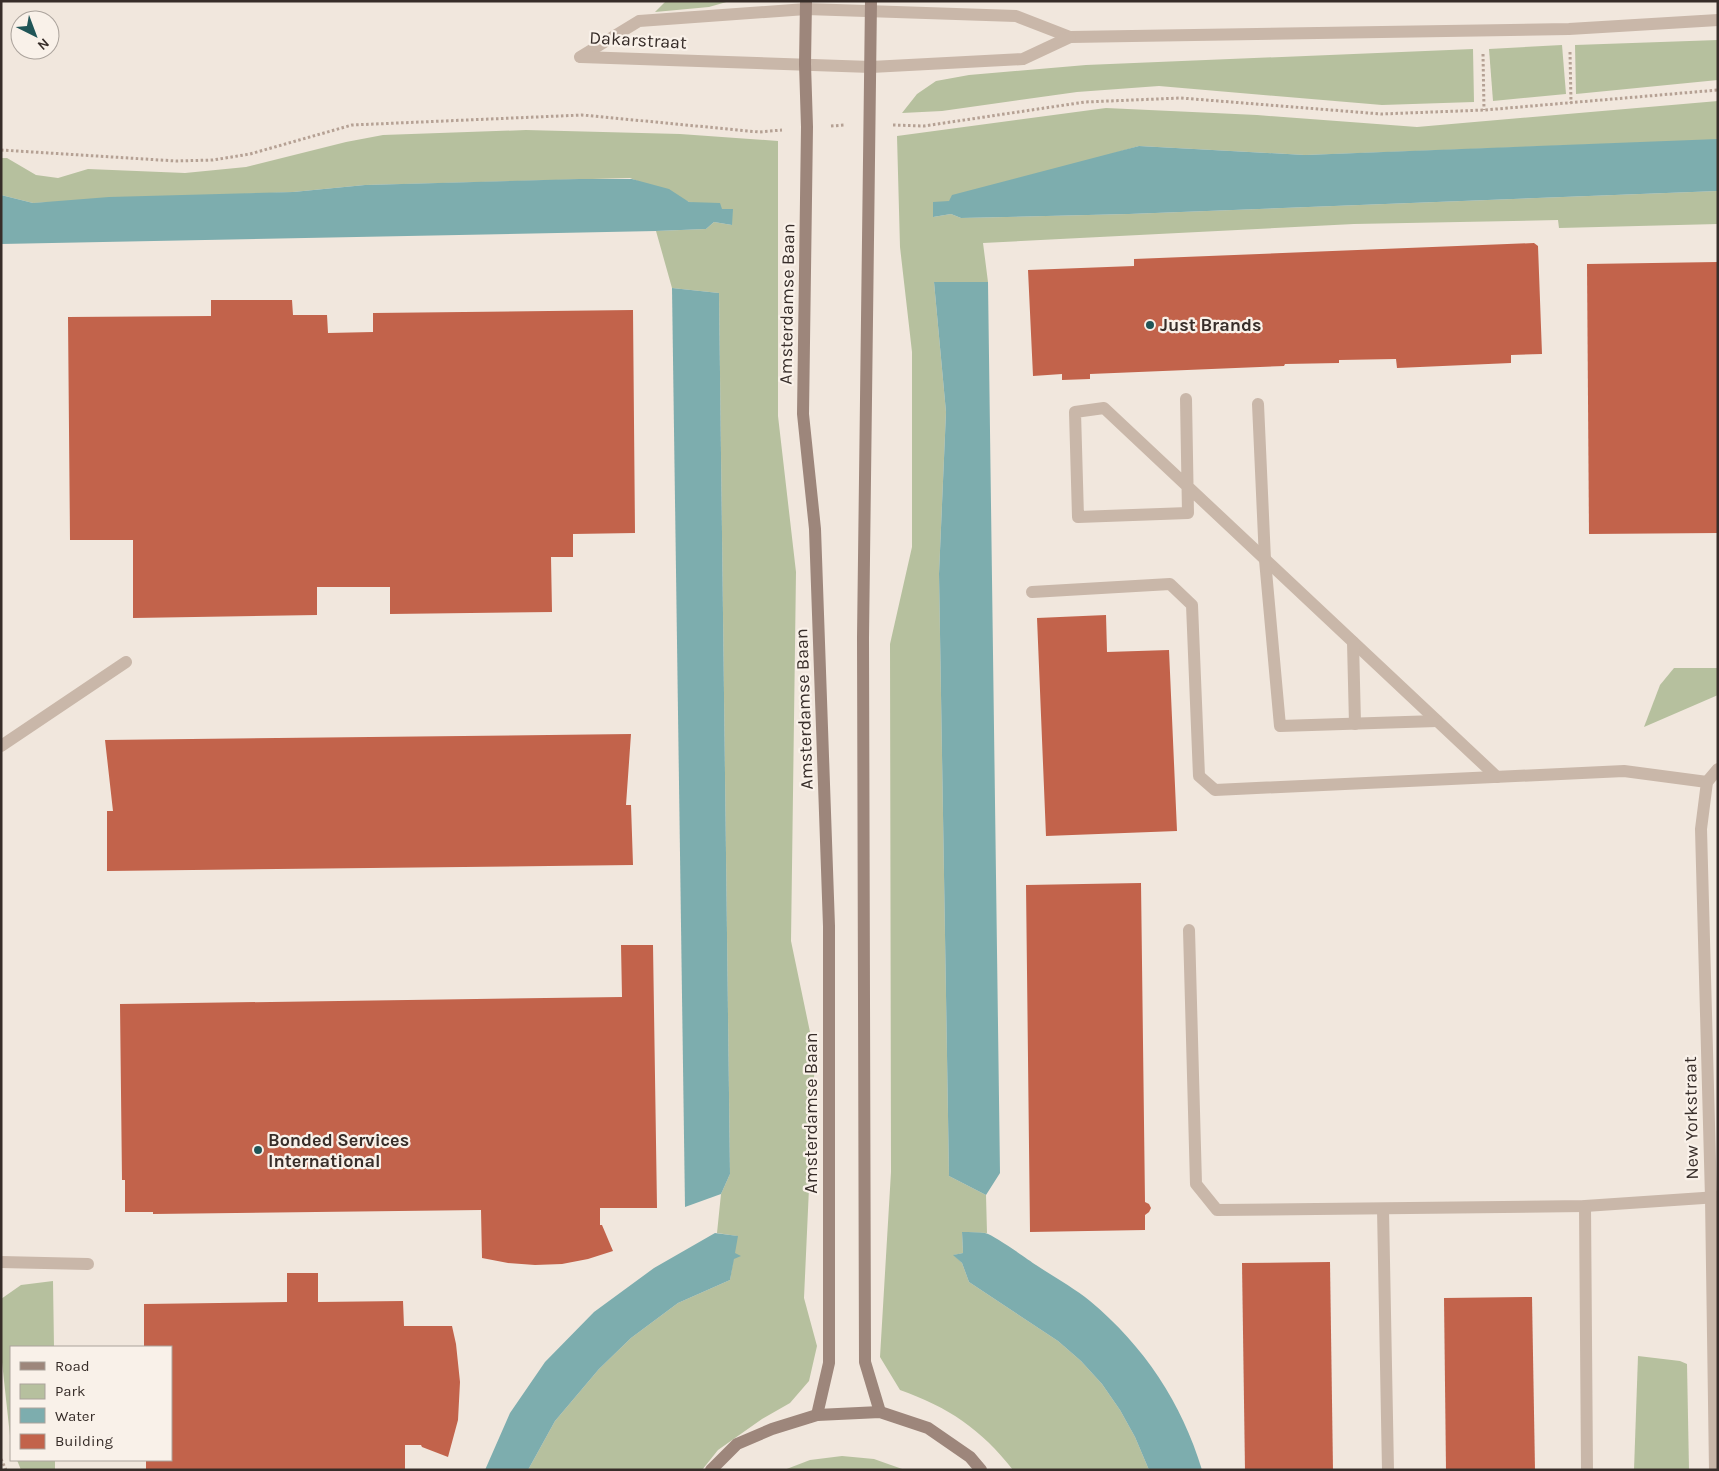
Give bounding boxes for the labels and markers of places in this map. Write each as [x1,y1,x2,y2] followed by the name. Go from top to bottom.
[1160,314,1261,336] place label: Just Brands
[1144,319,1156,331] marker: Just Brands
[268,1129,409,1172] place label: Bonded Services International
[252,1144,264,1156] marker: Bonded Services International

